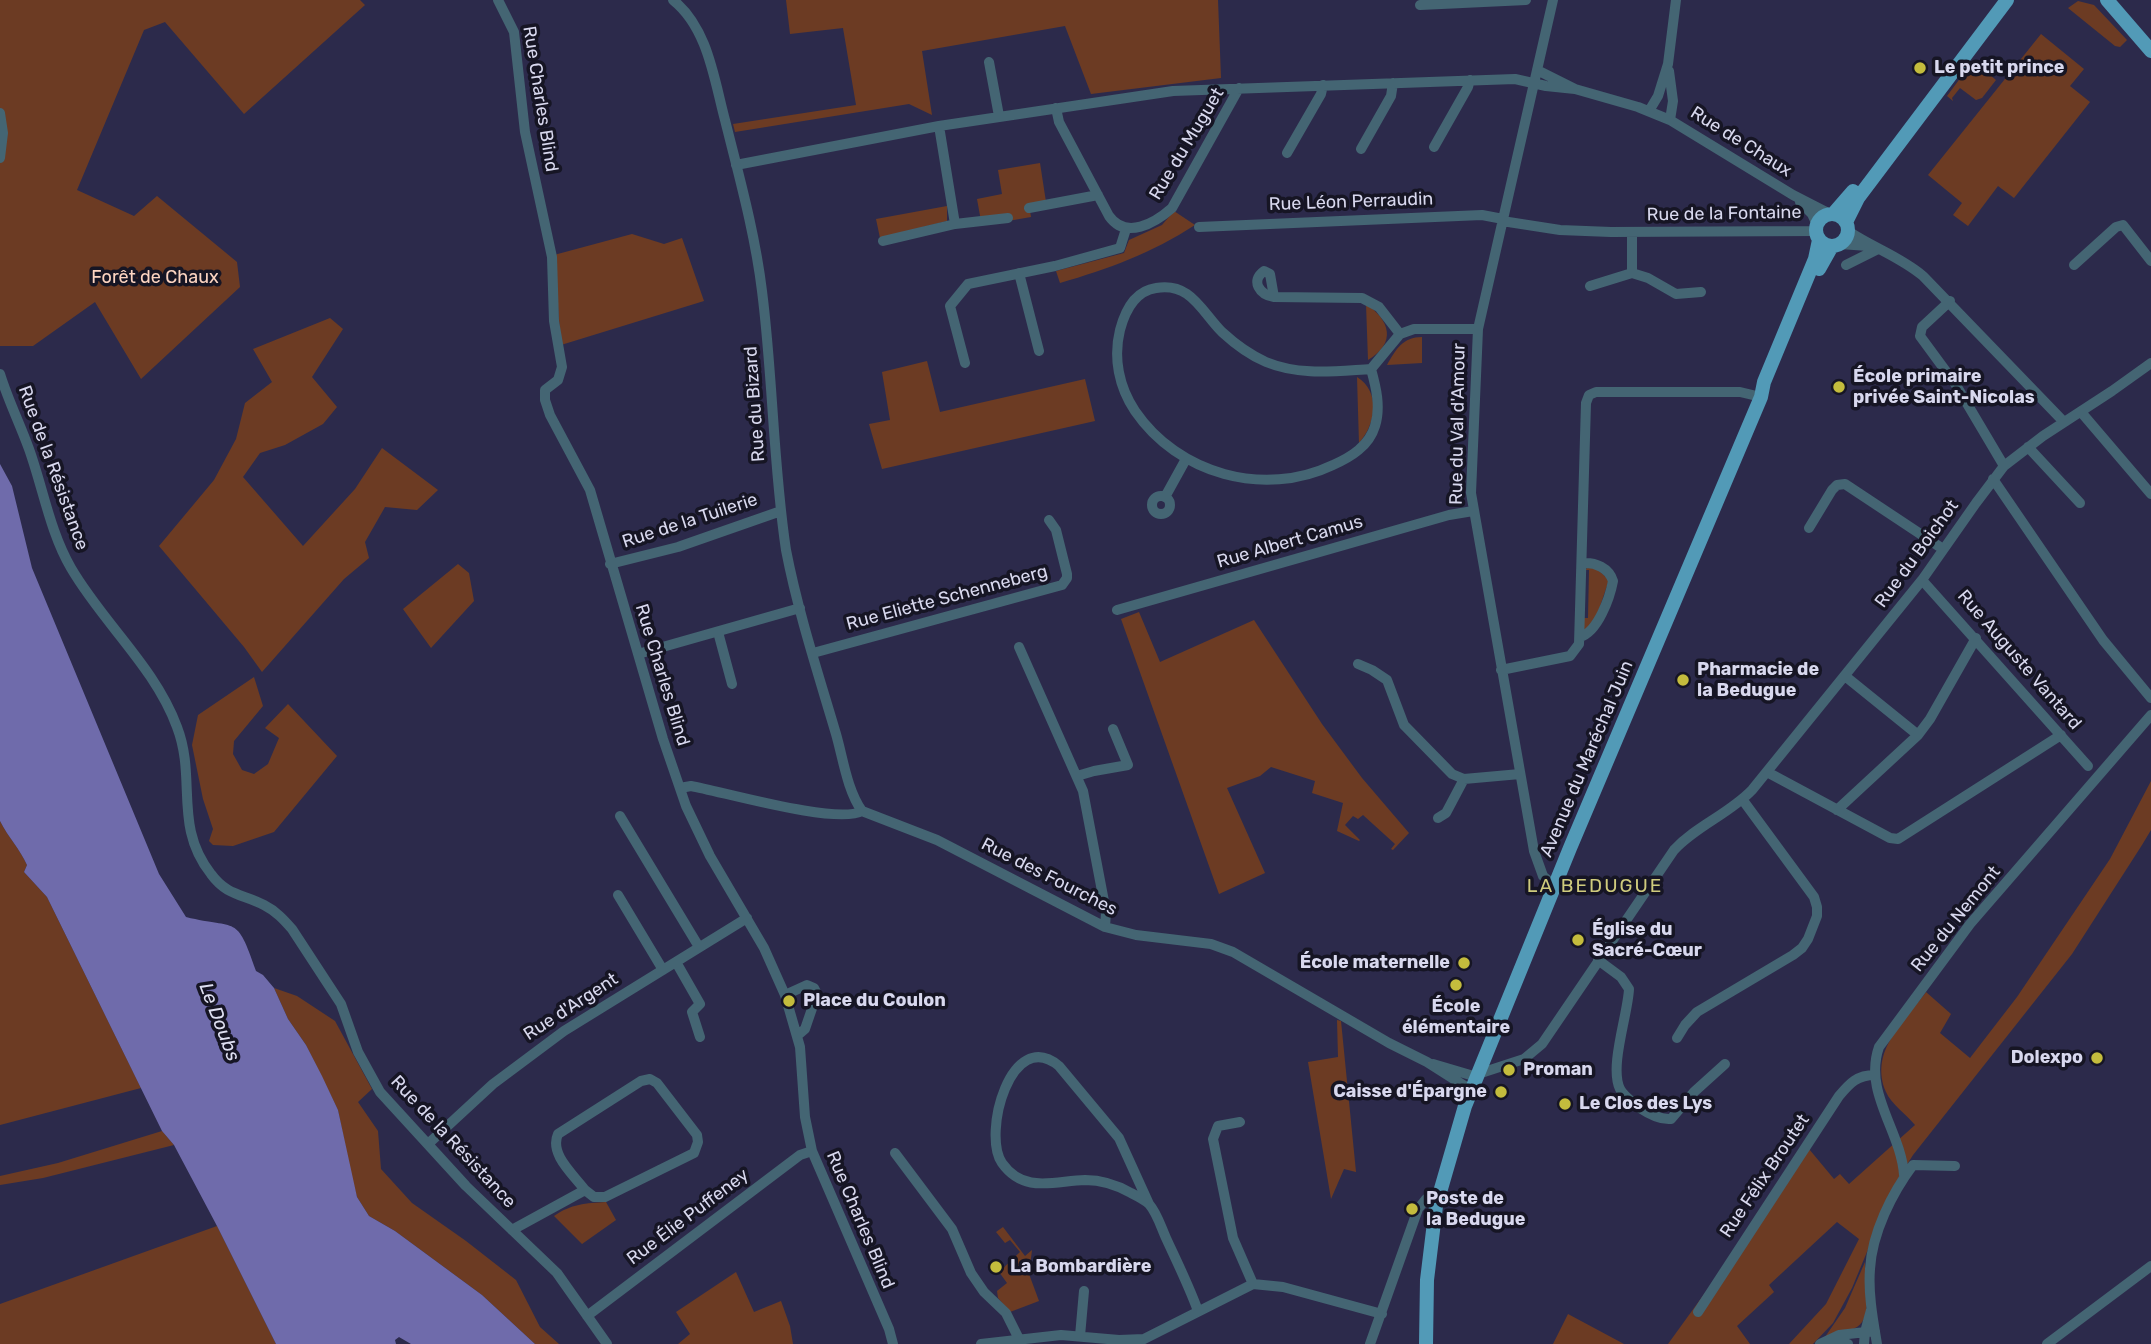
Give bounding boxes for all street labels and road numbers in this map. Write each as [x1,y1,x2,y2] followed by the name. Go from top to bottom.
[518,25,562,173] street label: Rue Charles Blind
[1145,84,1229,204] street label: Rue du Muguet
[1686,102,1796,182] street label: Rue de Chaux
[1268,188,1434,216] street label: Rue Léon Perraudin
[1646,202,1802,226] street label: Rue de la Fontaine
[1446,343,1470,505] street label: Rue du Val d'Amour
[740,345,770,463] street label: Rue du Bizard
[13,383,93,553] street label: Rue de la Résistance
[620,489,760,553] street label: Rue de la Tuilerie
[1871,496,1963,612] street label: Rue du Boichot
[1215,511,1365,573] street label: Rue Albert Camus
[844,561,1050,635] street label: Rue Eliette Schenneberg
[1952,586,2086,734] street label: Rue Auguste Vantard
[630,601,694,749] street label: Rue Charles Blind
[1536,657,1638,861] street label: Avenue du Maréchal Juin
[977,833,1121,921] street label: Rue des Fourches
[1907,862,2005,976] street label: Rue du Nemont
[520,969,622,1045] street label: Rue d'Argent
[386,1071,520,1213] street label: Rue de la Résistance
[1716,1110,1814,1242] street label: Rue Félix Broutet
[821,1148,899,1292] street label: Rue Charles Blind
[623,1164,753,1270] street label: Rue Élie Puffeney

